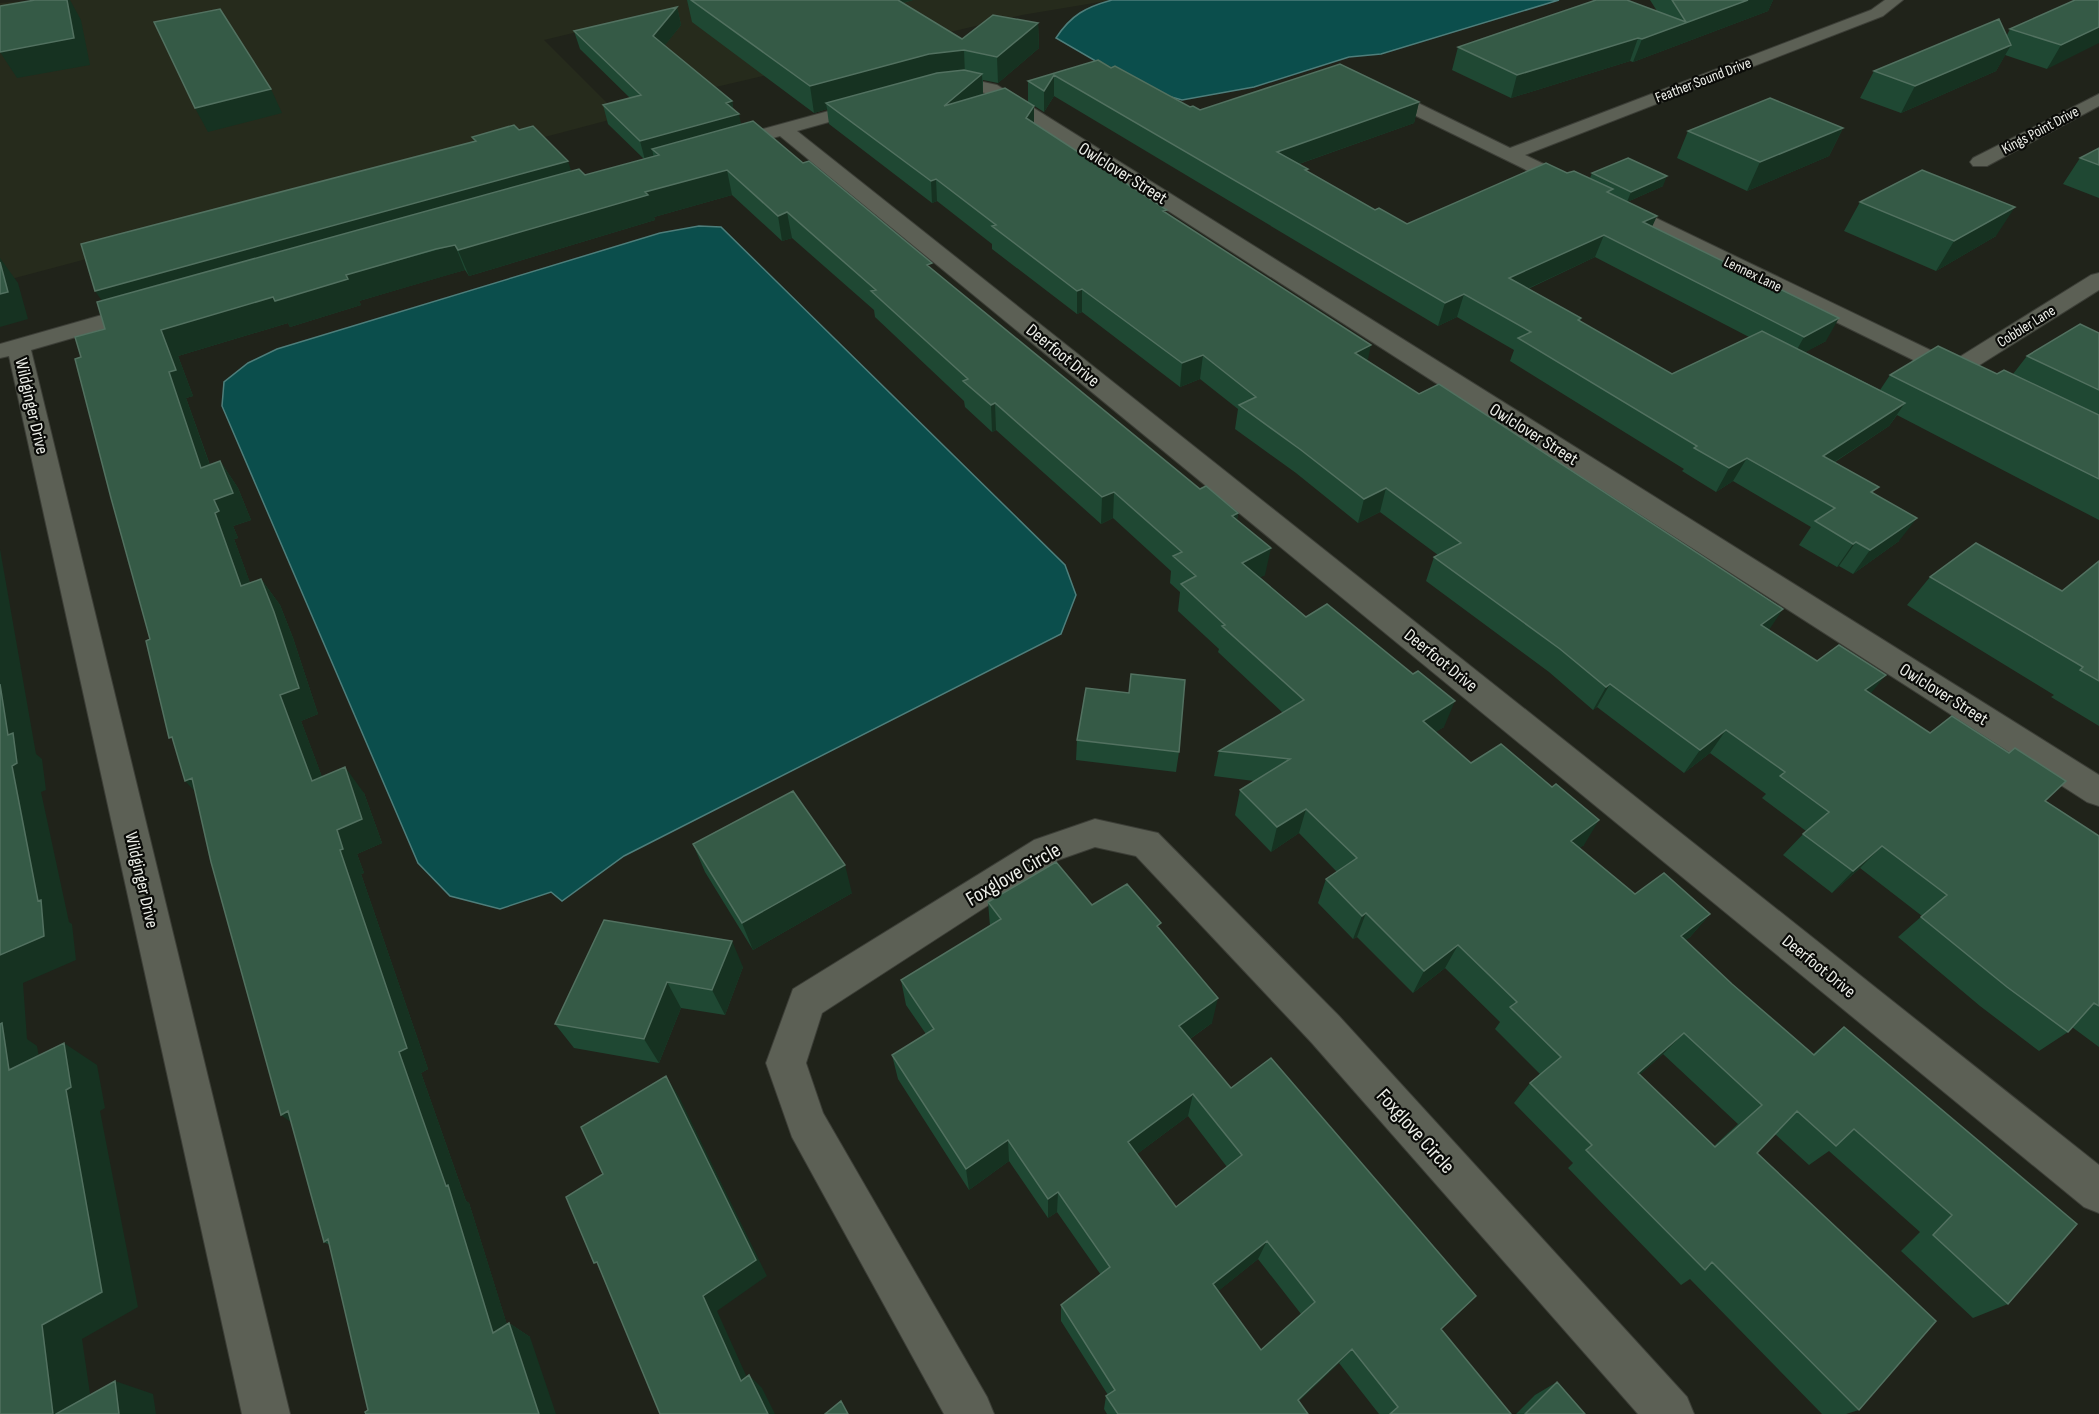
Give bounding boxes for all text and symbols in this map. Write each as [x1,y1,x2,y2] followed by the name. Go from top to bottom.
[1653,53,1754,107] street label: Feather Sound Drive
[1998,102,2082,159] street label: Kings Point Drive
[1075,138,1171,209] street label: Owlclover Street
[1721,252,1785,297] street label: Lennex Lane
[1994,301,2059,352] street label: Cobbler Lane
[1022,319,1104,391] street label: Deerfoot Drive
[10,356,53,456] street label: Wildginger Drive
[1486,399,1582,470] street label: Owlclover Street
[1400,624,1482,696] street label: Deerfoot Drive
[1896,659,1992,730] street label: Owlclover Street
[120,830,163,930] street label: Wildginger Drive
[961,837,1065,912] street label: Foxglove Circle
[1778,930,1860,1002] street label: Deerfoot Drive
[1371,1084,1460,1179] street label: Foxglove Circle

